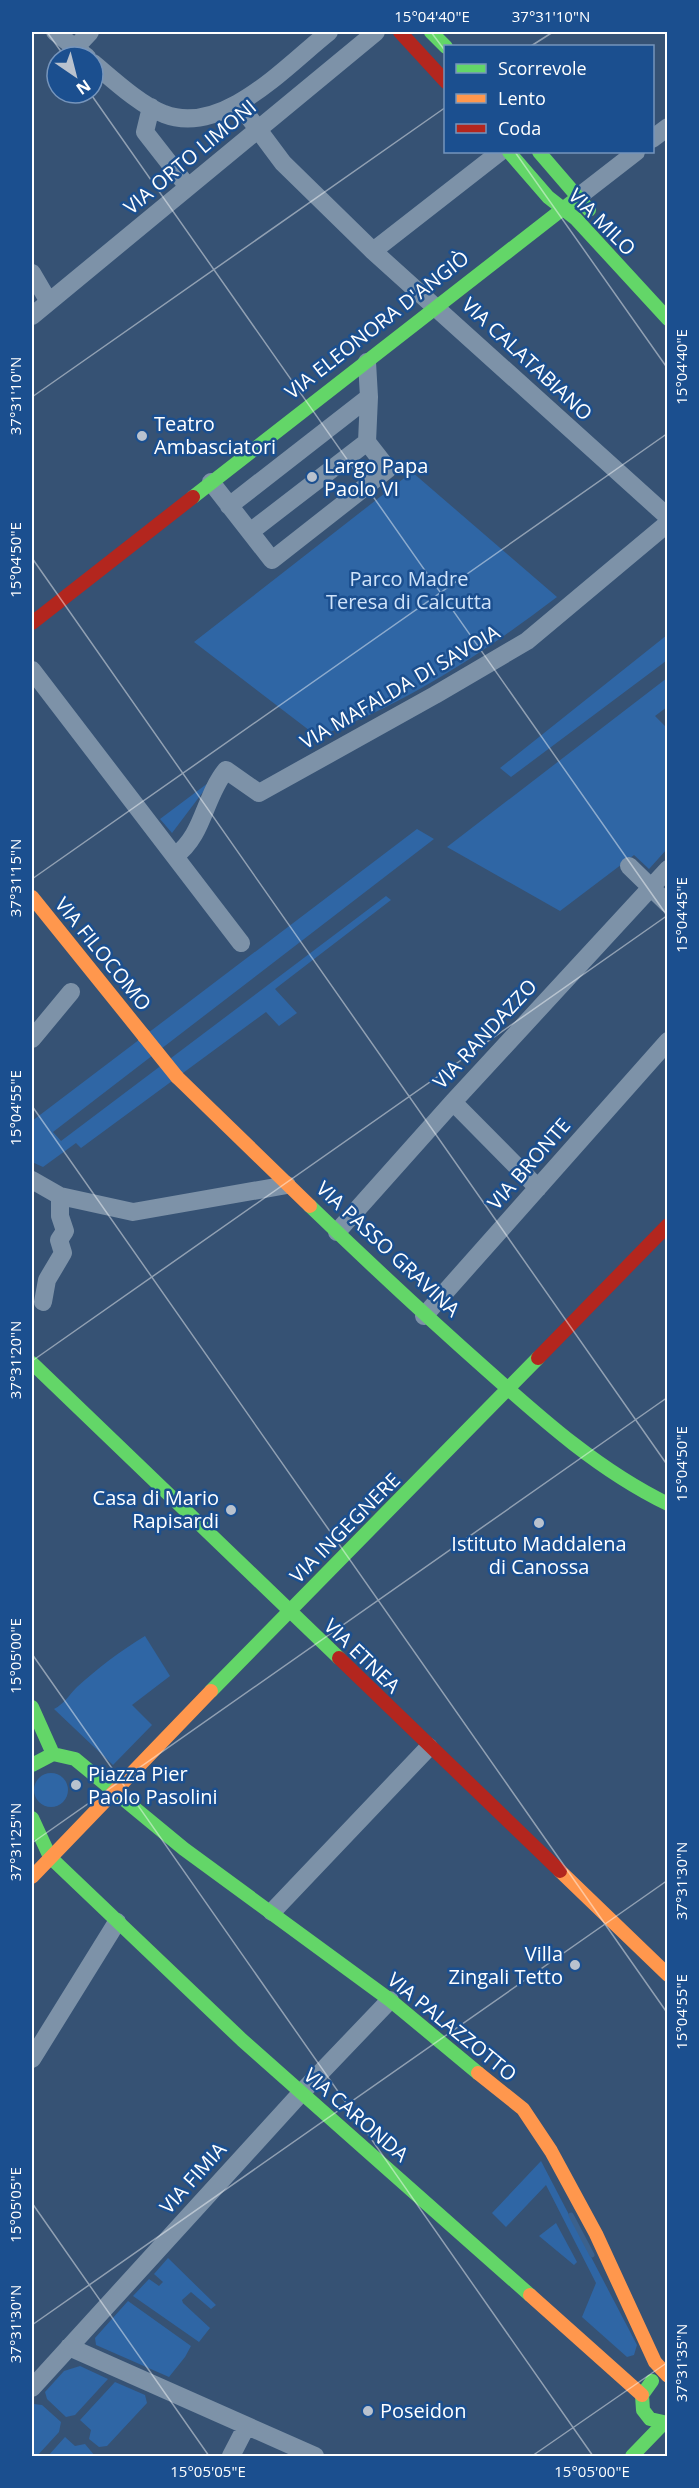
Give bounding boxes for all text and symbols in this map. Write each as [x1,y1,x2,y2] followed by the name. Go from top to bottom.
[394,6,470,26] text: 15°04'40"E
[512,6,590,26] text: 37°31'10"N
[45,45,105,105] north arrow
[444,45,654,153] legend
[498,56,587,80] text: Scorrevole
[72,75,95,100] text: N
[498,86,546,110] text: Lento
[118,93,262,220] street label: VIA ORTO LIMONI
[498,116,541,140] text: Coda
[563,182,642,261] street label: VIA MILO
[279,244,474,405] street label: VIA ELEONORA D'ANGIÒ
[456,291,598,426] street label: VIA CALATABIANO
[671,329,691,405] text: 15°04'40"E
[5,357,25,435] text: 37°31'10"N
[154,410,276,460] place label: Teatro Ambasciatori
[135,429,149,443] marker: Teatro Ambasciatori
[324,452,428,502] place label: Largo Papa Paolo VI
[305,470,319,484] marker: Largo Papa Paolo VI
[5,522,25,598] text: 15°04'50"E
[326,565,492,615] park label: Parco Madre Teresa di Calcutta
[295,618,505,755] street label: VIA MAFALDA DI SAVOIA
[5,839,25,917] text: 37°31'15"N
[671,877,691,953] text: 15°04'45"E
[49,891,158,1016] street label: VIA FILOCOMO
[427,973,543,1094] street label: VIA RANDAZZO
[5,1070,25,1146] text: 15°04'55"E
[481,1112,576,1215] street label: VIA BRONTE
[311,1175,466,1323] street label: VIA PASSO GRAVINA
[5,1321,25,1399] text: 37°31'20"N
[671,1426,691,1502] text: 15°04'50"E
[284,1467,406,1589] street label: VIA INGEGNERE
[93,1484,219,1534] place label: Casa di Mario Rapisardi
[224,1503,238,1517] marker: Casa di Mario Rapisardi
[532,1516,546,1530] marker: Istituto Maddalena di Canossa
[451,1530,627,1580] place label: Istituto Maddalena di Canossa
[318,1612,407,1699] street label: VIA ETNEA
[5,1618,25,1694] text: 15°05'00"E
[88,1760,218,1810] place label: Piazza Pier Paolo Pasolini
[69,1778,83,1792] marker: Piazza Pier Paolo Pasolini
[5,1803,25,1881] text: 37°31'25"N
[671,1842,691,1920] text: 37°31'30"N
[448,1940,563,1990] place label: Villa Zingali Tetto
[568,1958,582,1972] marker: Villa Zingali Tetto
[382,1966,523,2087] street label: VIA PALAZZOTTO
[671,1974,691,2050] text: 15°04'55"E
[298,2062,415,2168] street label: VIA CARONDA
[153,2136,232,2219] street label: VIA FIMIA
[5,2167,25,2243] text: 15°05'05"E
[5,2285,25,2363] text: 37°31'30"N
[671,2324,691,2402] text: 37°31'35"N
[380,2397,466,2424] place label: Poseidon
[361,2404,375,2418] marker: Poseidon
[170,2461,246,2481] text: 15°05'05"E
[554,2461,630,2481] text: 15°05'00"E

